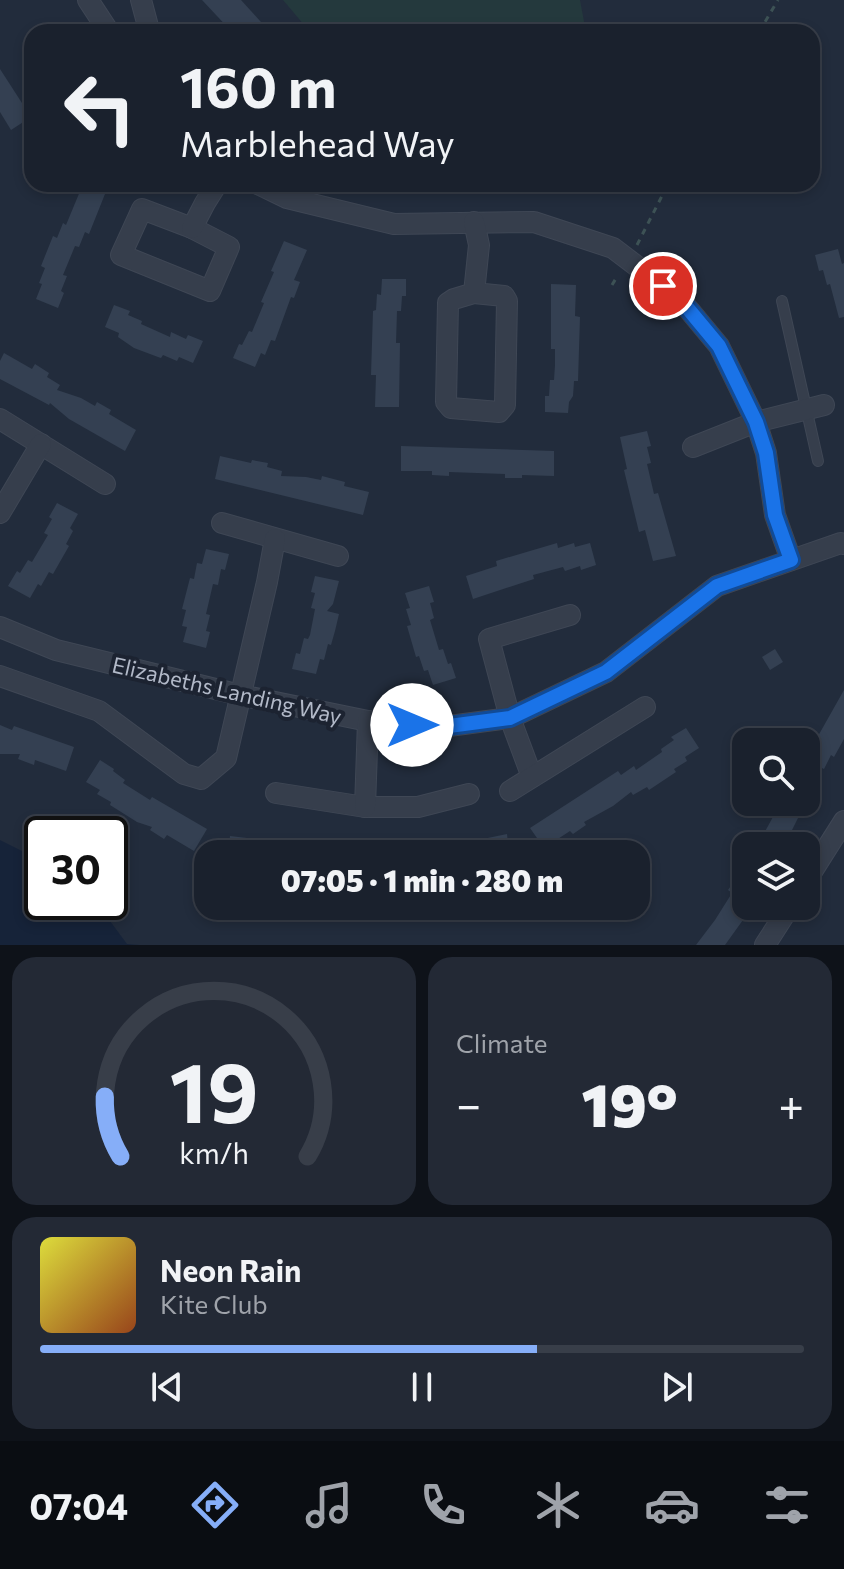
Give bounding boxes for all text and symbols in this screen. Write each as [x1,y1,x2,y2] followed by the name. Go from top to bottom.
[180,51,337,120] text: 160 m
[48,56,152,160] icon: left
[180,120,455,164] text: Marblehead Way
[629,252,697,320] pin
[641,264,685,308] icon: arrive
[110,650,344,730] street label: Elizabeths Landing Way
[370,683,454,767] position arrow
[732,728,820,920] map controls
[732,728,820,816] button: search
[24,816,128,920] speed limit sign: 30
[732,832,820,920] button: layers
[281,861,563,898] text: 07:05 · 1 min · 280 m
[456,1027,548,1058] text: Climate
[170,1038,258,1140] text: 19
[581,1066,678,1139] text: 19°
[456,1076,481,1130] text: −
[778,1076,804,1130] text: +
[179,1135,249,1170] text: km/h
[160,1251,301,1288] text: Neon Rain
[160,1288,268,1319] text: Kite Club
[145,1365,189,1409] icon: previous
[400,1365,444,1409] icon: pause
[655,1365,699,1409] icon: next
[187,1477,243,1533] icon: directions
[301,1477,357,1533] icon: music
[415,1477,471,1533] icon: phone
[530,1477,586,1533] icon: climate
[644,1477,700,1533] icon: car
[759,1477,815,1533] icon: filters
[29,1483,128,1527] text: 07:04

